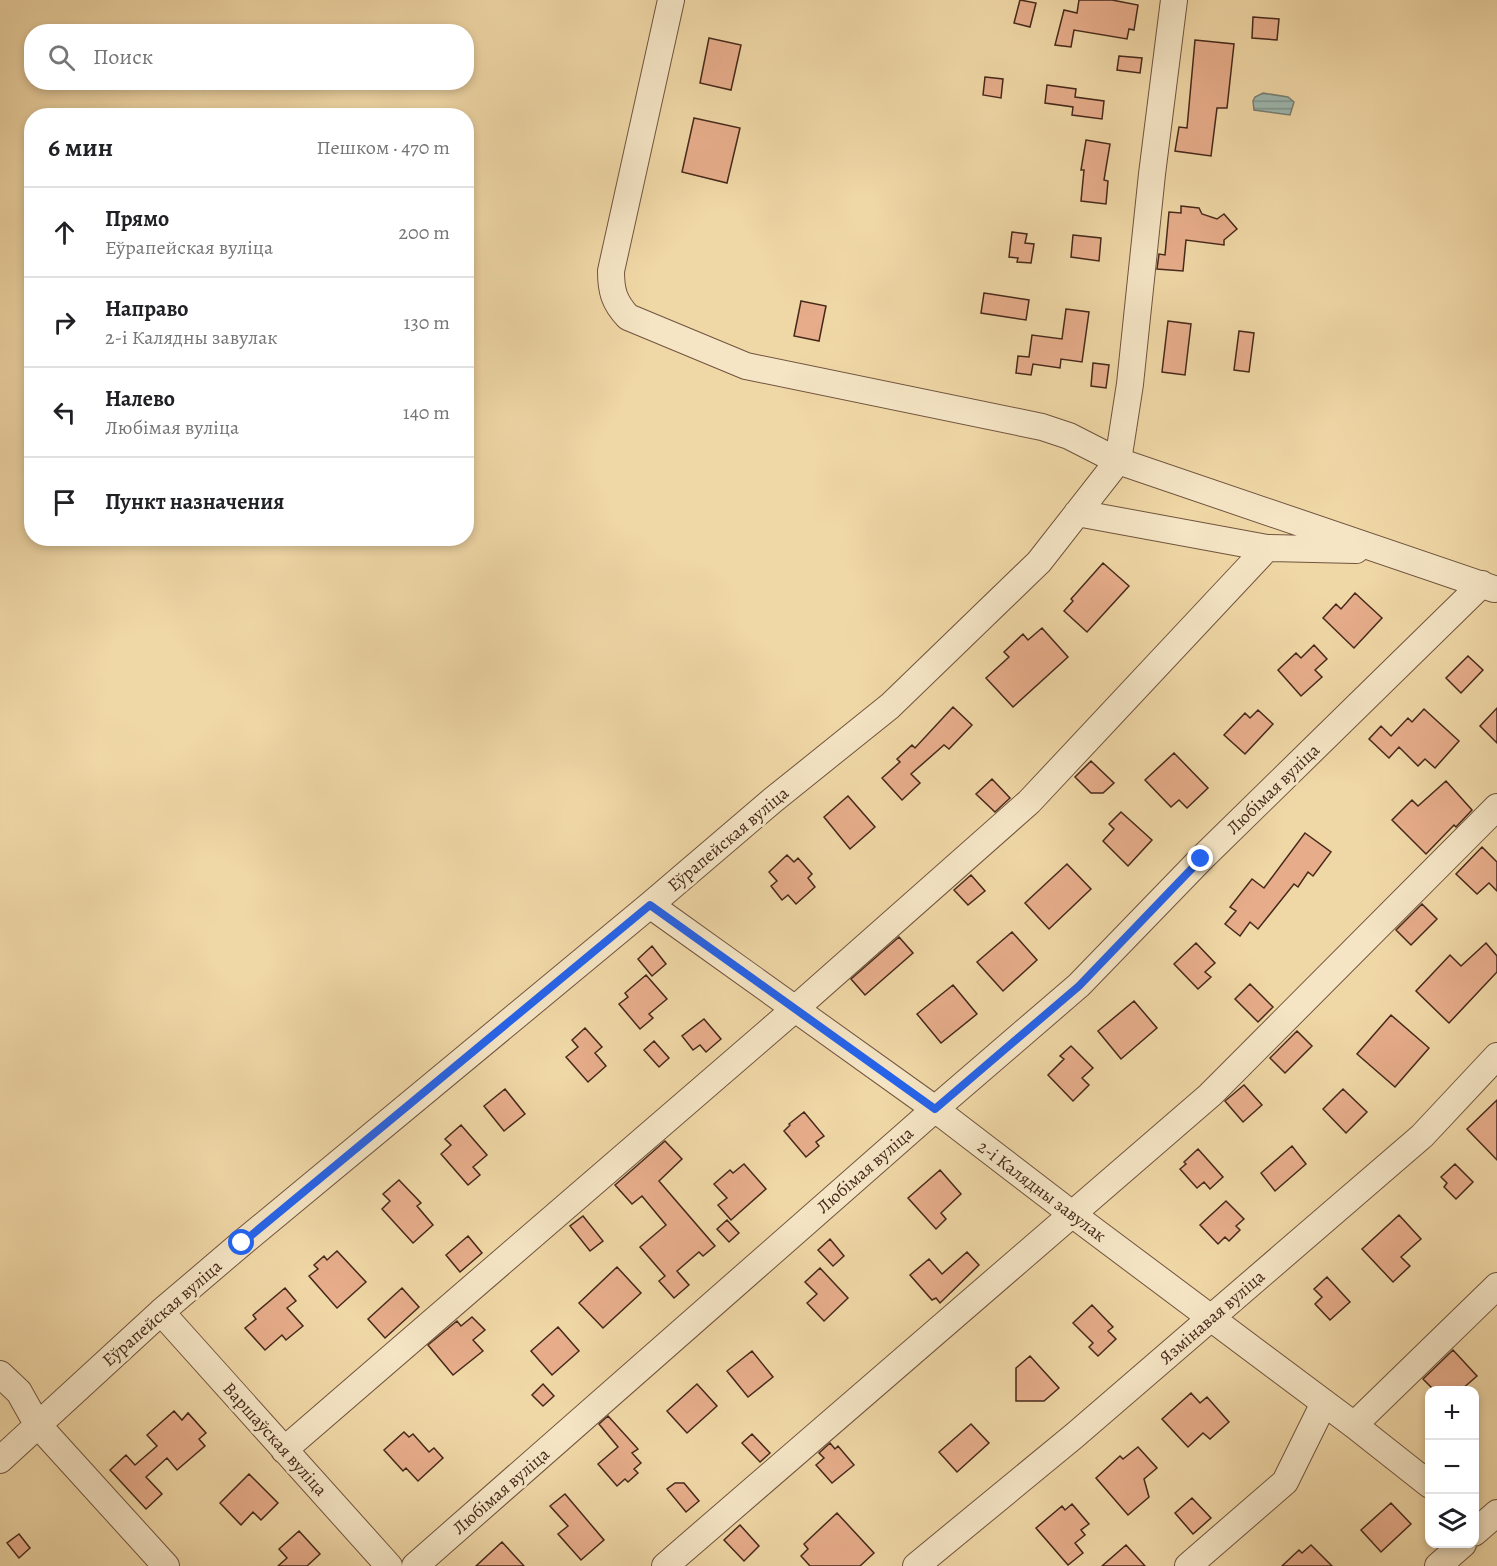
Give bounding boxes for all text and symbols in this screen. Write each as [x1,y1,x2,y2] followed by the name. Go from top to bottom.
[24,24,474,90] search box
[45,41,78,74] icon: search
[93,42,153,72] text: Поиск
[48,130,113,165] text: 6 мин
[317,134,450,161] text: Пешком · 470 m
[105,204,169,234] text: Прямо
[48,216,81,249] icon: ahead
[399,219,450,246] text: 200 m
[105,234,273,261] text: Еўрапейская вуліца
[105,294,188,324] text: Направо
[48,306,81,339] icon: right
[404,309,450,336] text: 130 m
[105,324,278,351] text: 2-і Калядны завулак
[105,384,175,414] text: Налево
[48,396,81,429] icon: left
[403,399,450,426] text: 140 m
[105,414,239,441] text: Любімая вуліца
[48,486,81,519] icon: arrive
[105,487,284,517] text: Пункт назначения
[1221,738,1325,840] street label: Любімая вуліца
[662,781,794,897] street label: Еўрапейская вуліца
[1187,845,1213,871] route end
[812,1121,919,1219] street label: Любімая вуліца
[973,1135,1111,1247] street label: 2-і Калядны завулак
[228,1229,254,1255] route start
[97,1254,228,1372] street label: Еўрапейская вуліца
[1154,1264,1271,1370] street label: Язмінавая вуліца
[217,1377,333,1502] street label: Варшаўская вуліца
[1425,1386,1479,1548] map controls
[1425,1386,1479,1440] button: +
[1425,1440,1479,1494] button: −
[448,1442,555,1540] street label: Любімая вуліца
[1425,1494,1479,1548] button: layers

